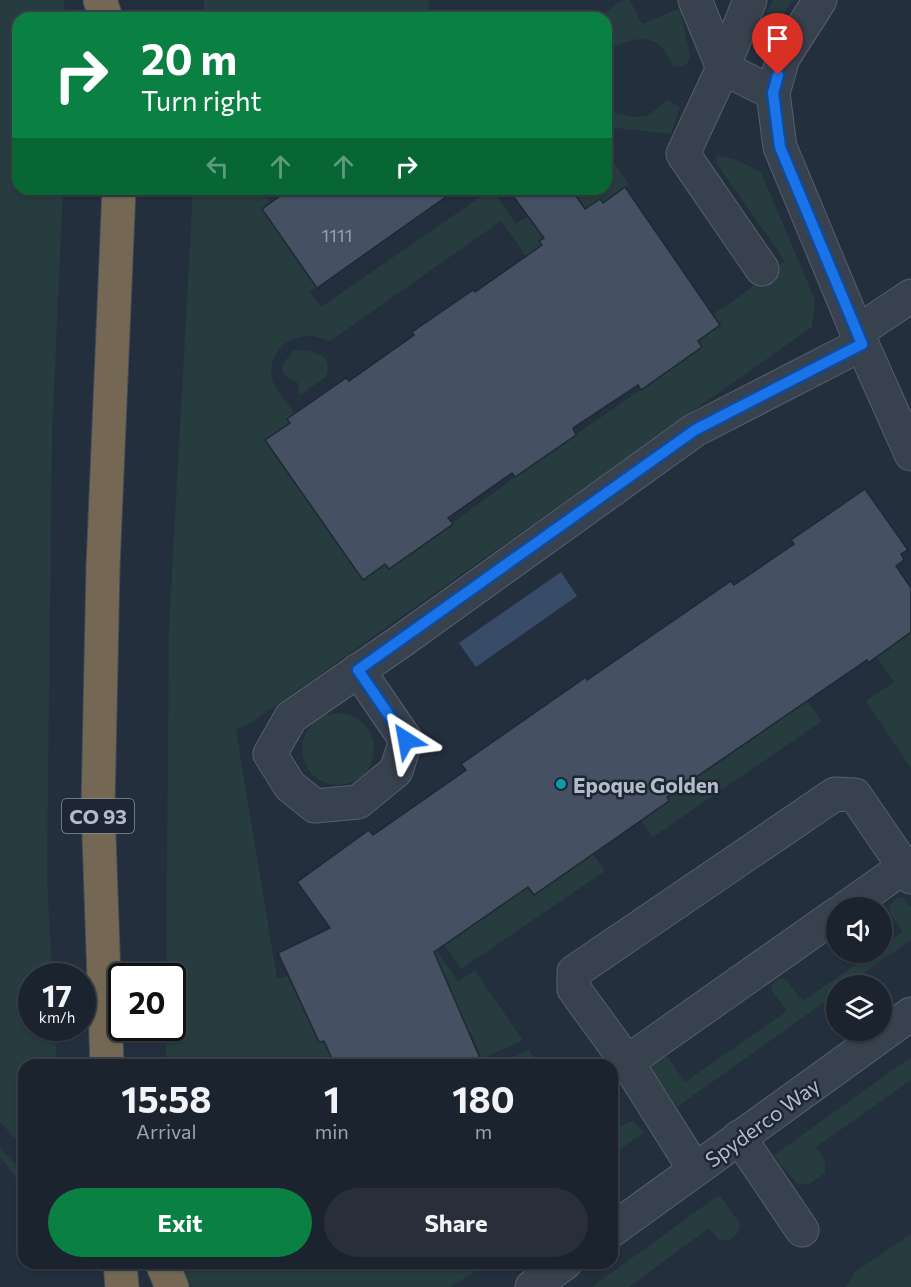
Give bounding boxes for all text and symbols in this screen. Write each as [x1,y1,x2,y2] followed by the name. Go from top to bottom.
[752,13,803,75] pin
[761,22,794,55] icon: arrive
[141,32,237,84] text: 20 m
[42,36,120,114] icon: right
[141,84,261,117] text: Turn right
[201,150,234,183] icon: left
[264,150,297,183] icon: ahead
[327,150,360,183] icon: ahead
[390,150,423,183] icon: right
[322,224,352,246] house number: 1111
[374,708,438,772] position arrow
[573,772,719,797] place label: Epoque Golden
[554,777,568,791] marker: Epoque Golden
[62,799,134,833] road number: CO 93
[826,897,892,1041] map controls
[826,897,892,963] button: sound
[108,963,186,1041] speed limit sign: 20
[826,975,892,1041] button: layers
[42,976,72,1013] text: 17
[39,1008,75,1026] text: km/h
[700,1072,824,1172] street label: Spyderco Way
[121,1076,211,1120] text: 15:58
[324,1076,340,1120] text: 1
[452,1076,515,1120] text: 180
[136,1119,197,1143] text: Arrival
[315,1119,349,1143] text: min
[475,1119,492,1143] text: m
[48,1188,312,1257] button: Exit
[324,1188,588,1257] button: Share

